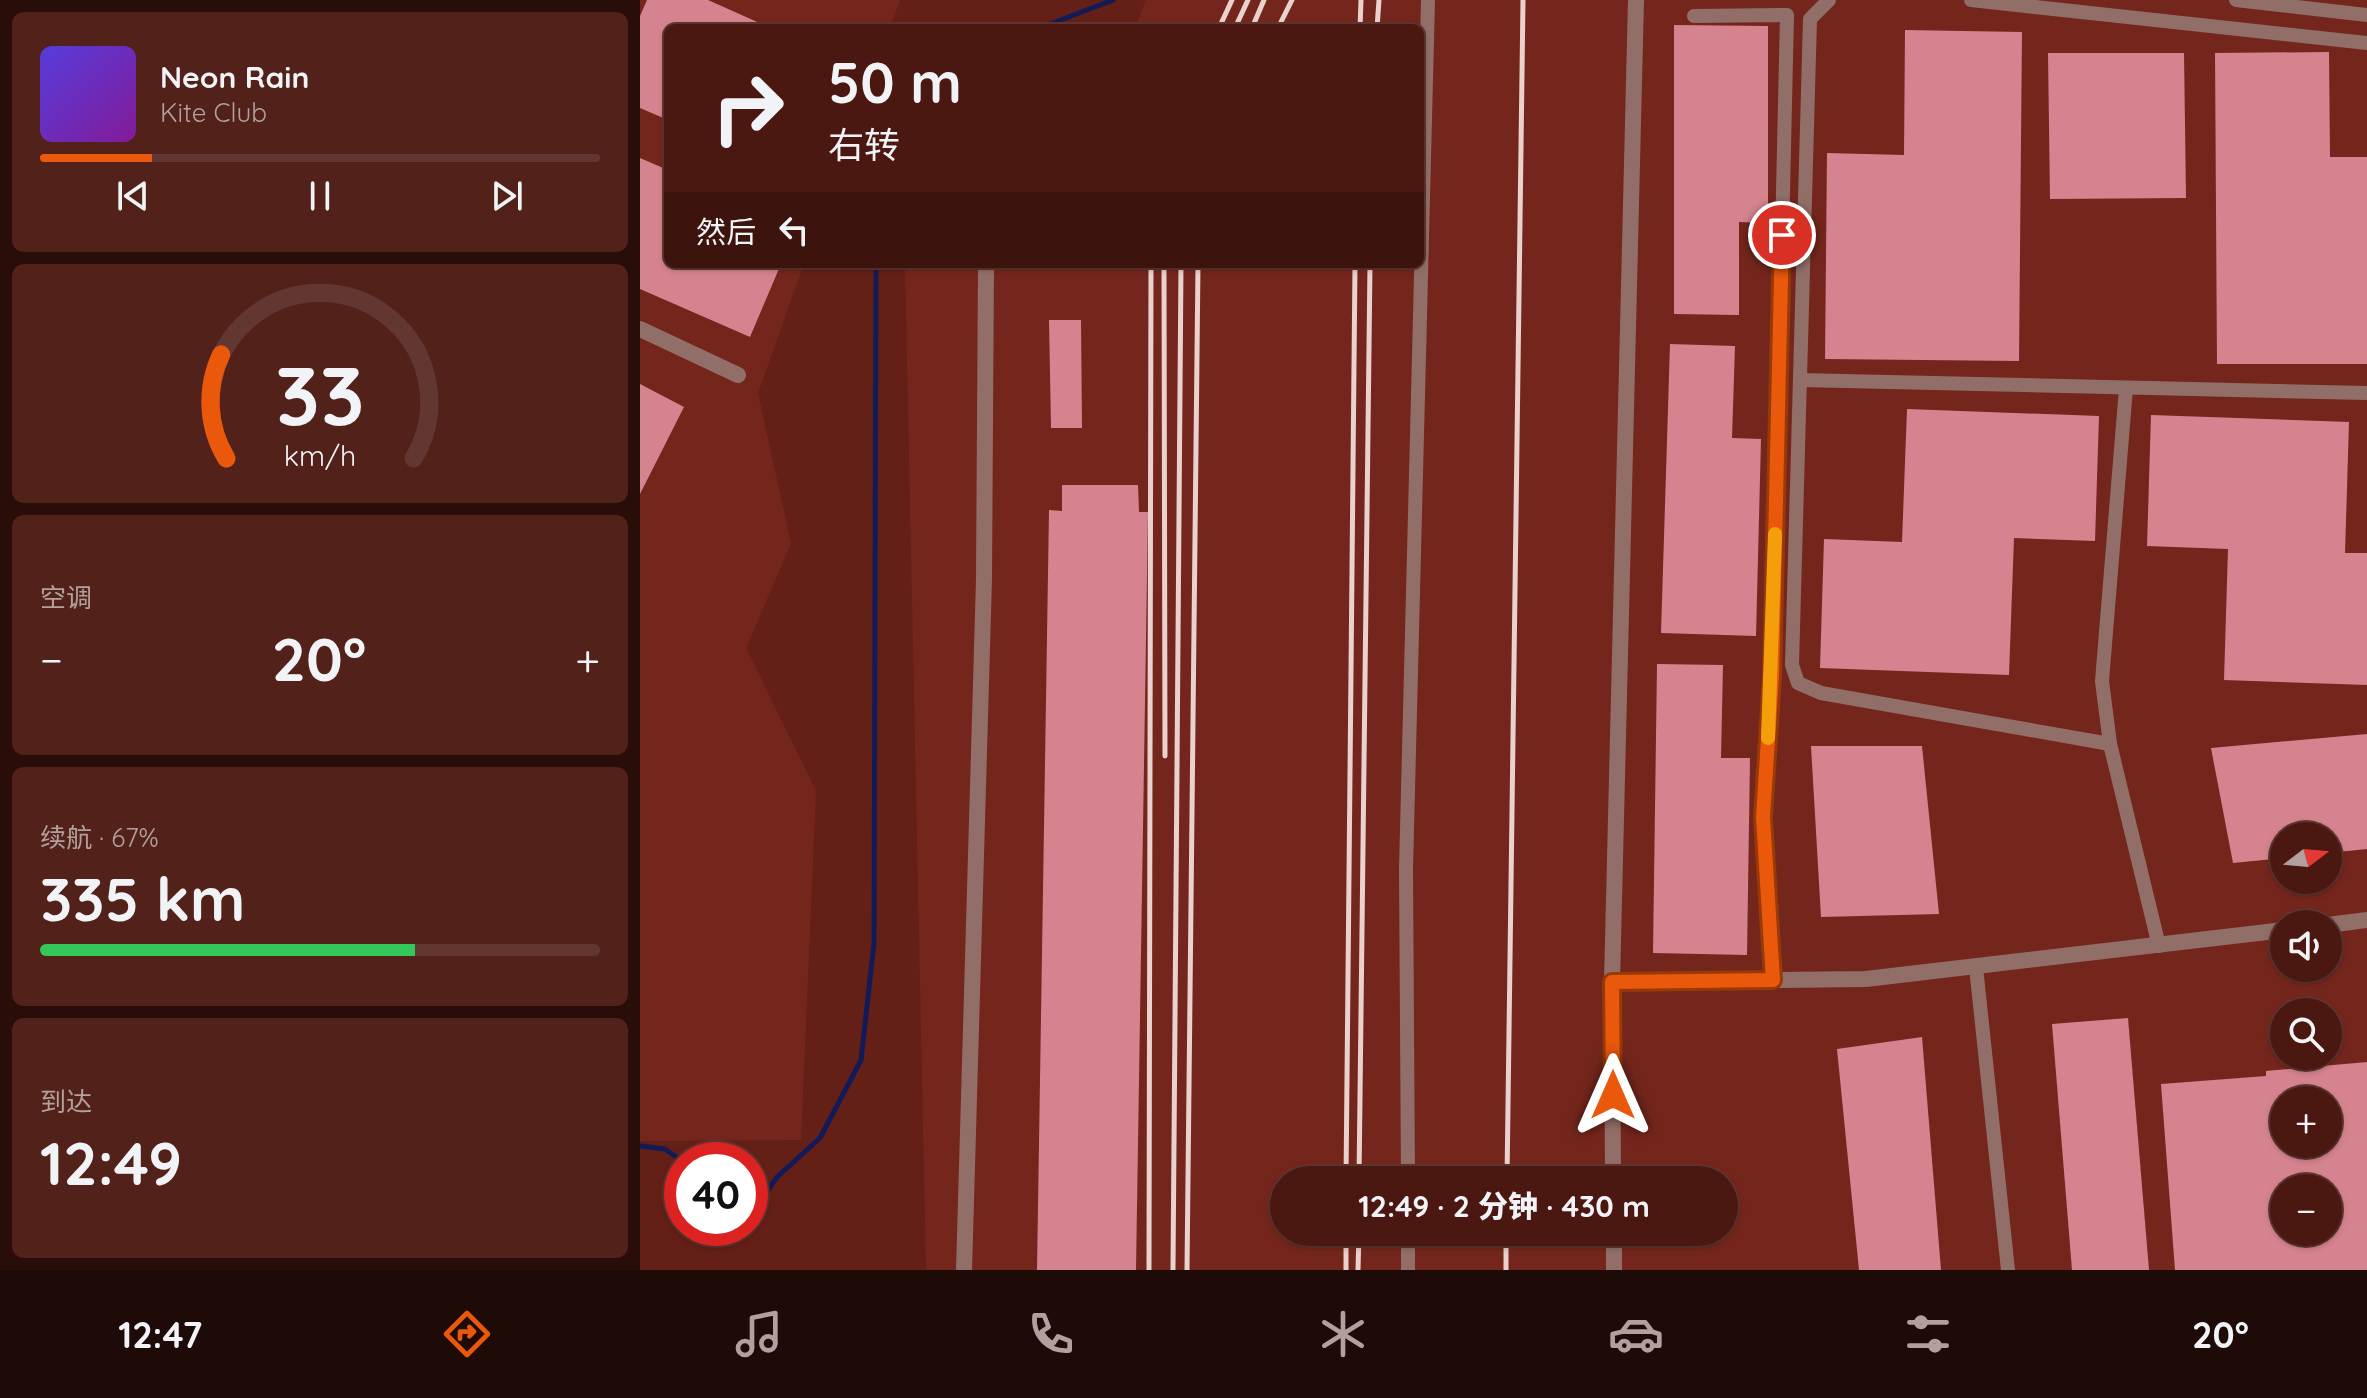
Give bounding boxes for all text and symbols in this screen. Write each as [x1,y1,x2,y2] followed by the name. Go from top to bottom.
[828,47,962,117] text: 50 m
[696,56,800,160] icon: right
[160,58,309,96] text: Neon Rain
[160,96,267,129] text: Kite Club
[828,122,900,167] text: 右转
[111,174,155,218] icon: previous
[298,174,342,218] icon: pause
[485,174,529,218] icon: next
[1748,201,1816,269] pin
[772,208,816,252] icon: left
[696,213,756,251] text: 然后
[1760,213,1804,257] icon: arrive
[275,342,365,446] text: 33
[284,438,356,474] text: km/h
[40,581,92,614] text: 空调
[272,621,366,696] text: 20°
[40,632,63,687] text: −
[575,632,600,687] text: +
[40,821,159,854] text: 续航 · 67%
[2270,822,2342,894] north arrow
[2270,822,2342,1246] map controls
[40,861,245,936] text: 335 km
[2270,910,2342,982] button: sound
[2270,998,2342,1070] button: search
[1571,1053,1655,1137] position arrow
[40,1085,92,1118] text: 到达
[2270,1086,2342,1158] button: +
[40,1125,182,1200] text: 12:49
[664,1142,768,1246] speed limit sign: 40
[2270,1174,2342,1246] button: −
[1358,1187,1650,1225] text: 12:49 · 2 分钟 · 430 m
[439,1306,495,1362] icon: directions
[731,1306,787,1362] icon: music
[1023,1306,1079,1362] icon: phone
[1315,1306,1371,1362] icon: climate
[1608,1306,1664,1362] icon: car
[1900,1306,1956,1362] icon: filters
[118,1312,202,1357] text: 12:47
[2192,1312,2249,1357] text: 20°

